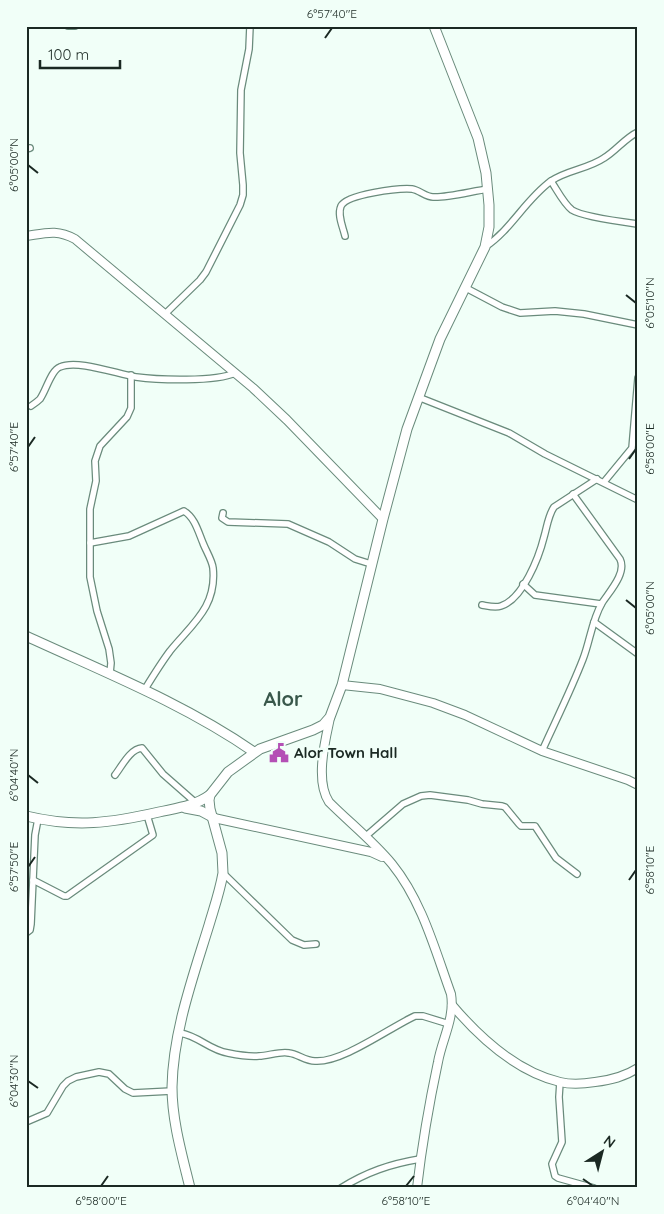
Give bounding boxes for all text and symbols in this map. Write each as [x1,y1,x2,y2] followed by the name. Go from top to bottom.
[307,6,357,21] text: 6°57'40"E
[40,38,120,70] scale bar
[48,45,89,64] text: 100 m
[6,138,21,192] text: 6°05'00"N
[642,277,657,329] text: 6°05'10"N
[6,422,21,472] text: 6°57'40"E
[642,423,657,475] text: 6°58'00"E
[642,581,657,635] text: 6°05'00"N
[263,686,303,711] district label: Alor
[268,742,290,764] public building icon: Alor Town Hall
[294,743,397,762] place label: Alor Town Hall
[6,748,21,802] text: 6°04'40"N
[6,842,21,892] text: 6°57'50"E
[642,845,657,894] text: 6°58'10"E
[6,1055,21,1107] text: 6°04'30"N
[576,1126,626,1176] north arrow
[600,1131,619,1152] text: N
[75,1193,127,1208] text: 6°58'00"E
[382,1193,431,1208] text: 6°58'10"E
[566,1193,620,1208] text: 6°04'40"N

